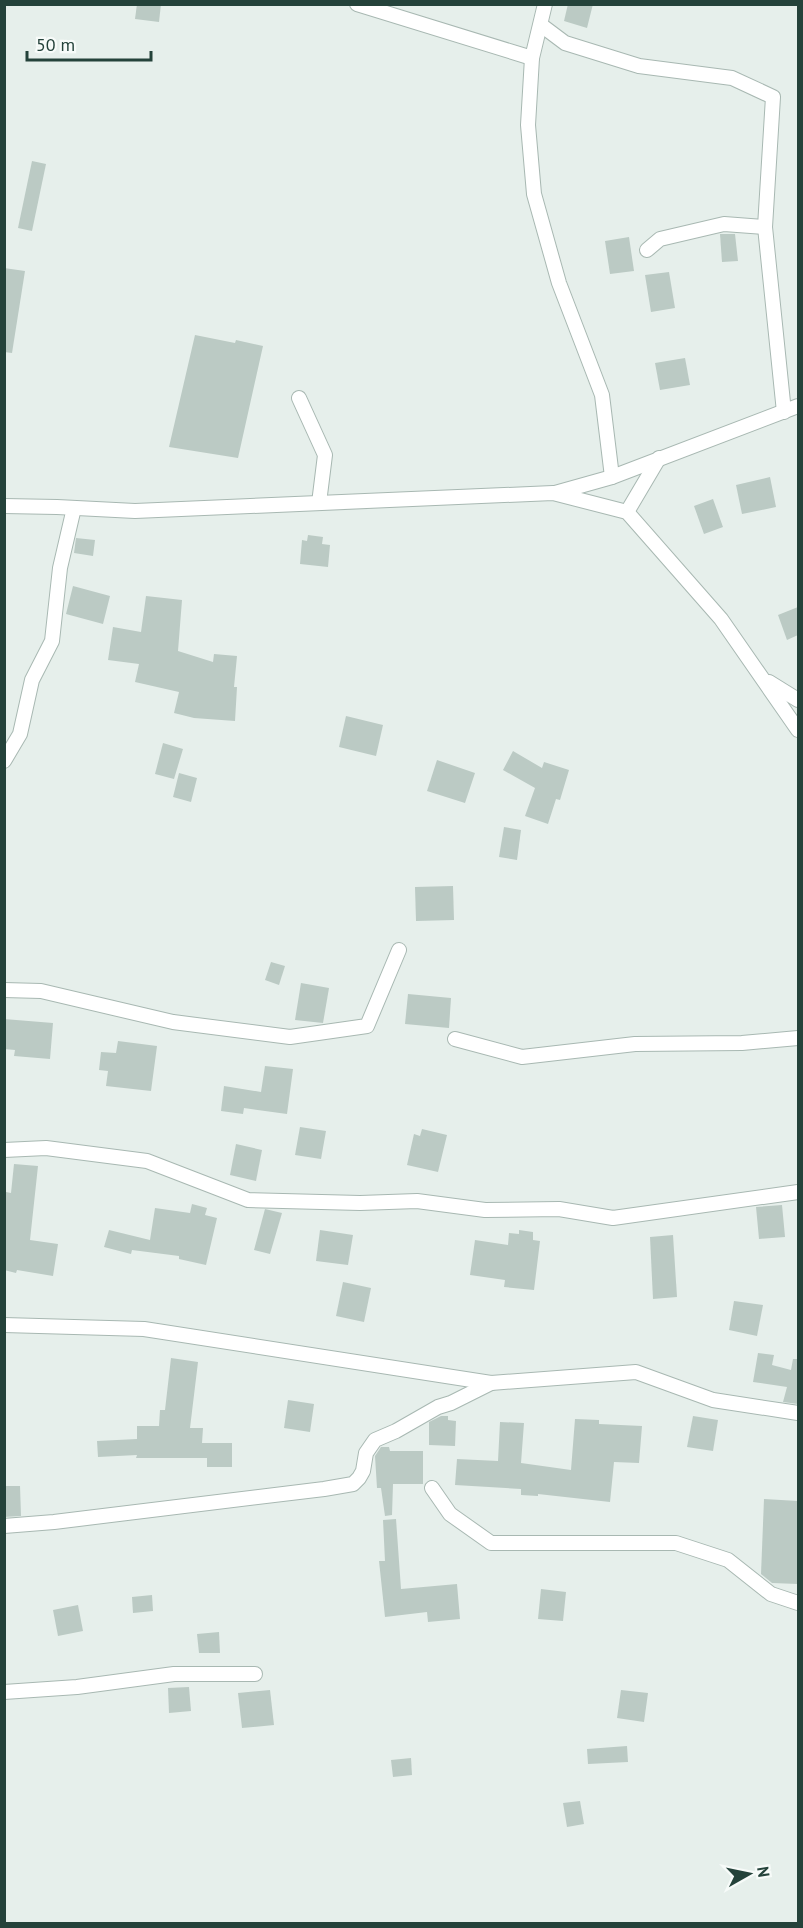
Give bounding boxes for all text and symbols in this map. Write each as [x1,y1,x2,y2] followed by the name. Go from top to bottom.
[27,24,152,62] scale bar
[36,33,75,56] text: 50 m
[719,1844,779,1904] north arrow
[753,1865,775,1878] text: N

